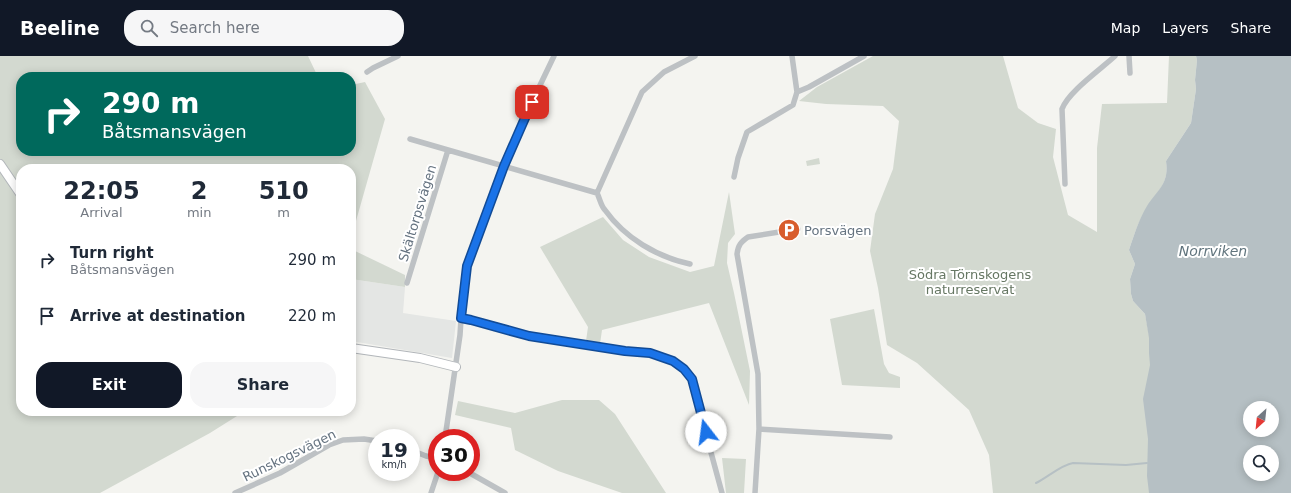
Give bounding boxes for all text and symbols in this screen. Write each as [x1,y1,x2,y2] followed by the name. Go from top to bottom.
[124,10,404,46] search box
[20,17,100,39] text: Beeline
[138,17,160,39] icon: search
[170,19,260,37] text: Search here
[1111,20,1140,36] text: Map
[1162,20,1209,36] text: Layers
[1231,20,1271,36] text: Share
[515,85,549,119] pin
[102,87,199,120] text: 290 m
[36,88,88,140] icon: right
[521,91,543,113] icon: arrive
[102,121,247,142] text: Båtsmansvägen
[396,163,439,263] street label: Skältorpsvägen
[63,177,140,205] text: 22:05
[191,177,207,205] text: 2
[259,177,309,205] text: 510
[80,205,123,220] text: Arrival
[187,205,211,220] text: min
[277,205,290,220] text: m
[776,217,802,243] parking icon: Porsvägen
[804,223,872,238] place label: Porsvägen
[1179,243,1247,259] water label: Norrviken
[70,244,154,262] text: Turn right
[36,249,58,271] icon: right
[288,251,336,269] text: 290 m
[70,262,175,277] text: Båtsmansvägen
[909,267,1031,297] park label: Södra Törnskogens naturreservat
[36,305,58,327] icon: arrive
[70,307,245,325] text: Arrive at destination
[288,307,336,325] text: 220 m
[36,362,182,408] button: Exit
[190,362,336,408] button: Share
[1243,401,1279,437] north arrow
[1243,401,1279,481] map controls
[685,411,727,453] position arrow
[240,426,338,485] street label: Runskogsvägen
[428,429,480,481] speed limit sign: 30
[380,438,408,462] text: 19
[1243,445,1279,481] button: search
[381,459,407,470] text: km/h

